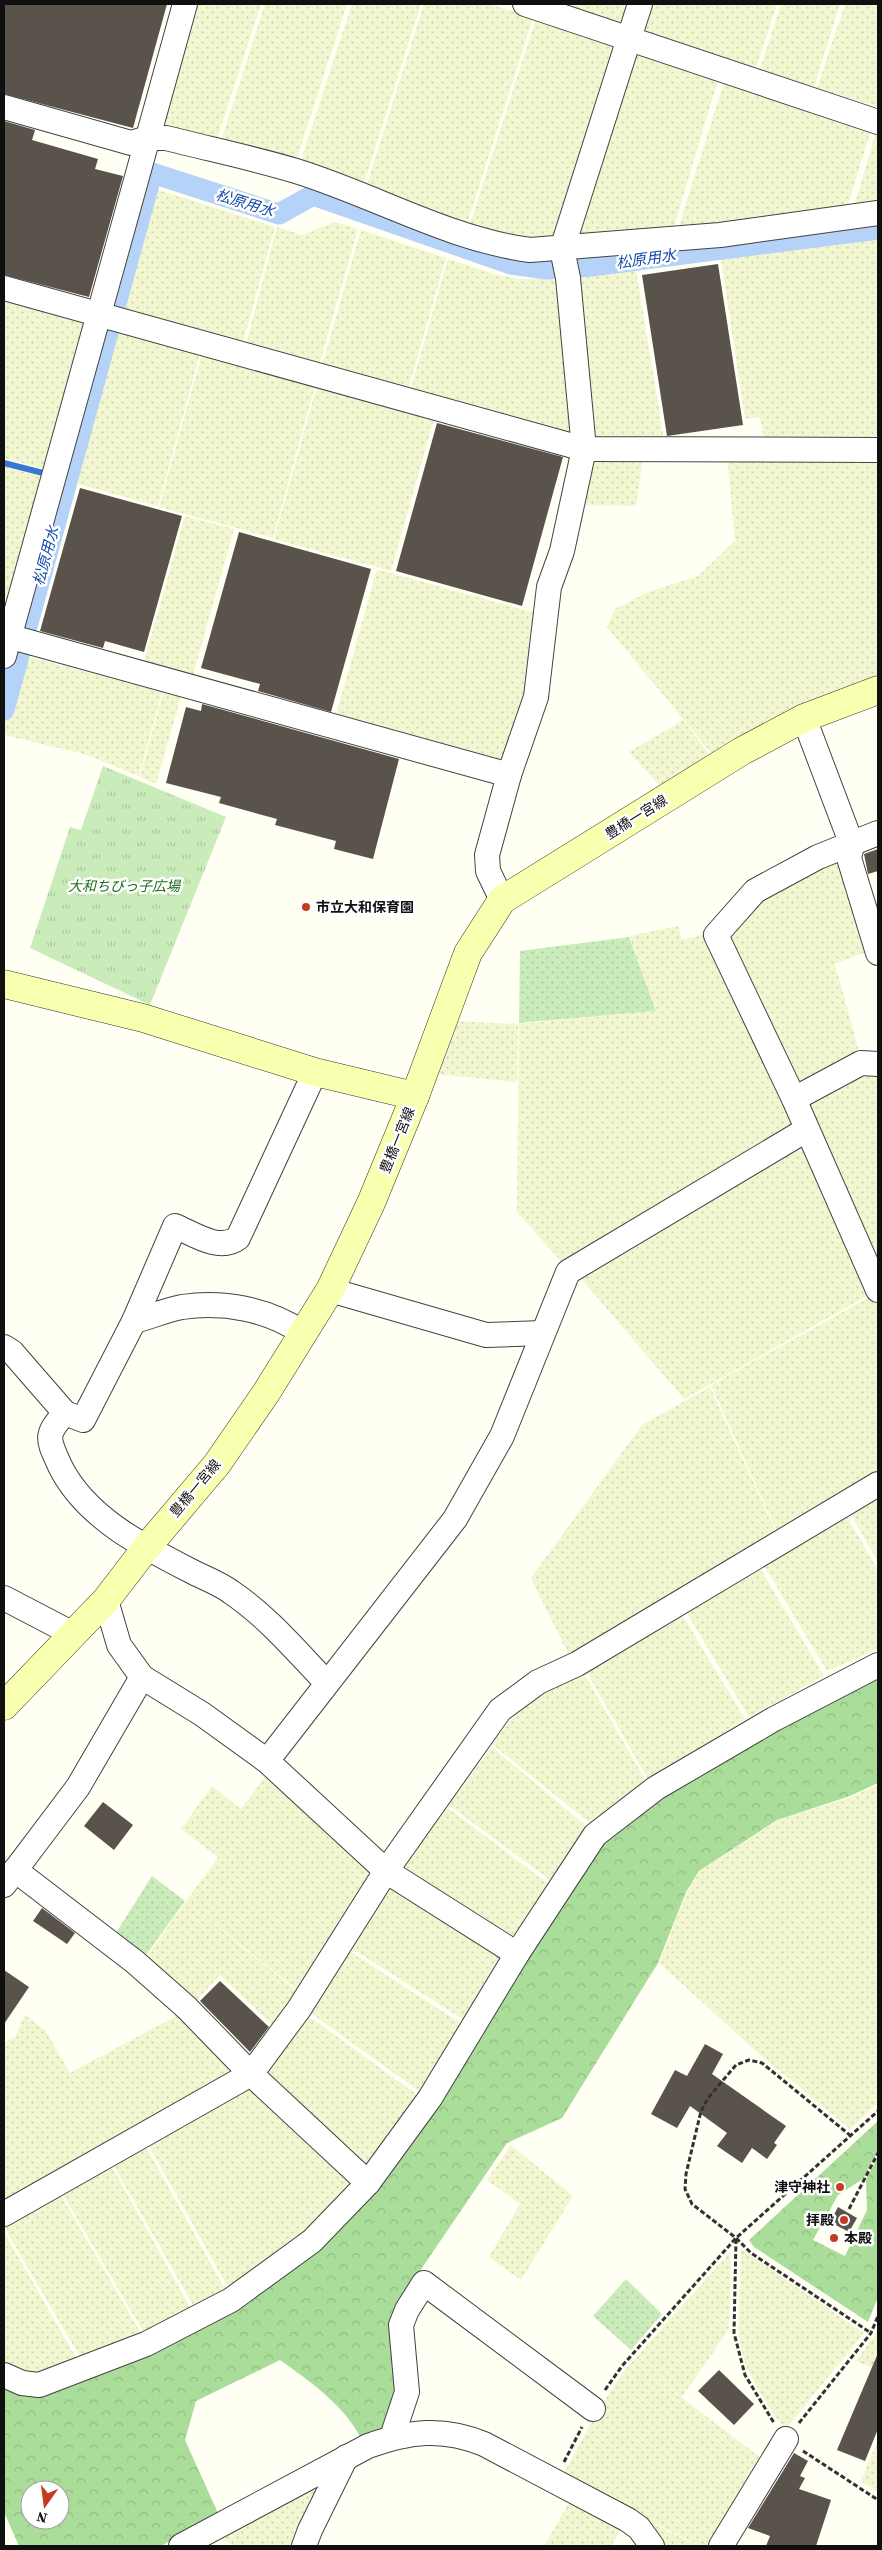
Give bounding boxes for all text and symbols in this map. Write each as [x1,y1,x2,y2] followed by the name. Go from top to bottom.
[213,184,279,222] water label: 松原用水
[615,244,679,273] water label: 松原用水
[28,522,64,588] water label: 松原用水
[601,790,671,844] street label: 豊橋一宮線
[68,876,182,896] park label: 大和ちびっ子広場
[316,897,414,917] place label: 市立大和保育園
[300,901,312,913] marker: 市立大和保育園
[375,1104,419,1176] street label: 豊橋一宮線
[165,1455,225,1521] street label: 豊橋一宮線
[774,2177,830,2197] place label: 津守神社
[834,2181,846,2193] marker: 津守神社
[806,2210,834,2230] place label: 拝殿
[838,2214,850,2226] marker: 拝殿
[844,2228,872,2248] place label: 本殿
[828,2232,840,2244] marker: 本殿
[20,2480,70,2530] north arrow
[34,2507,49,2529] text: N

